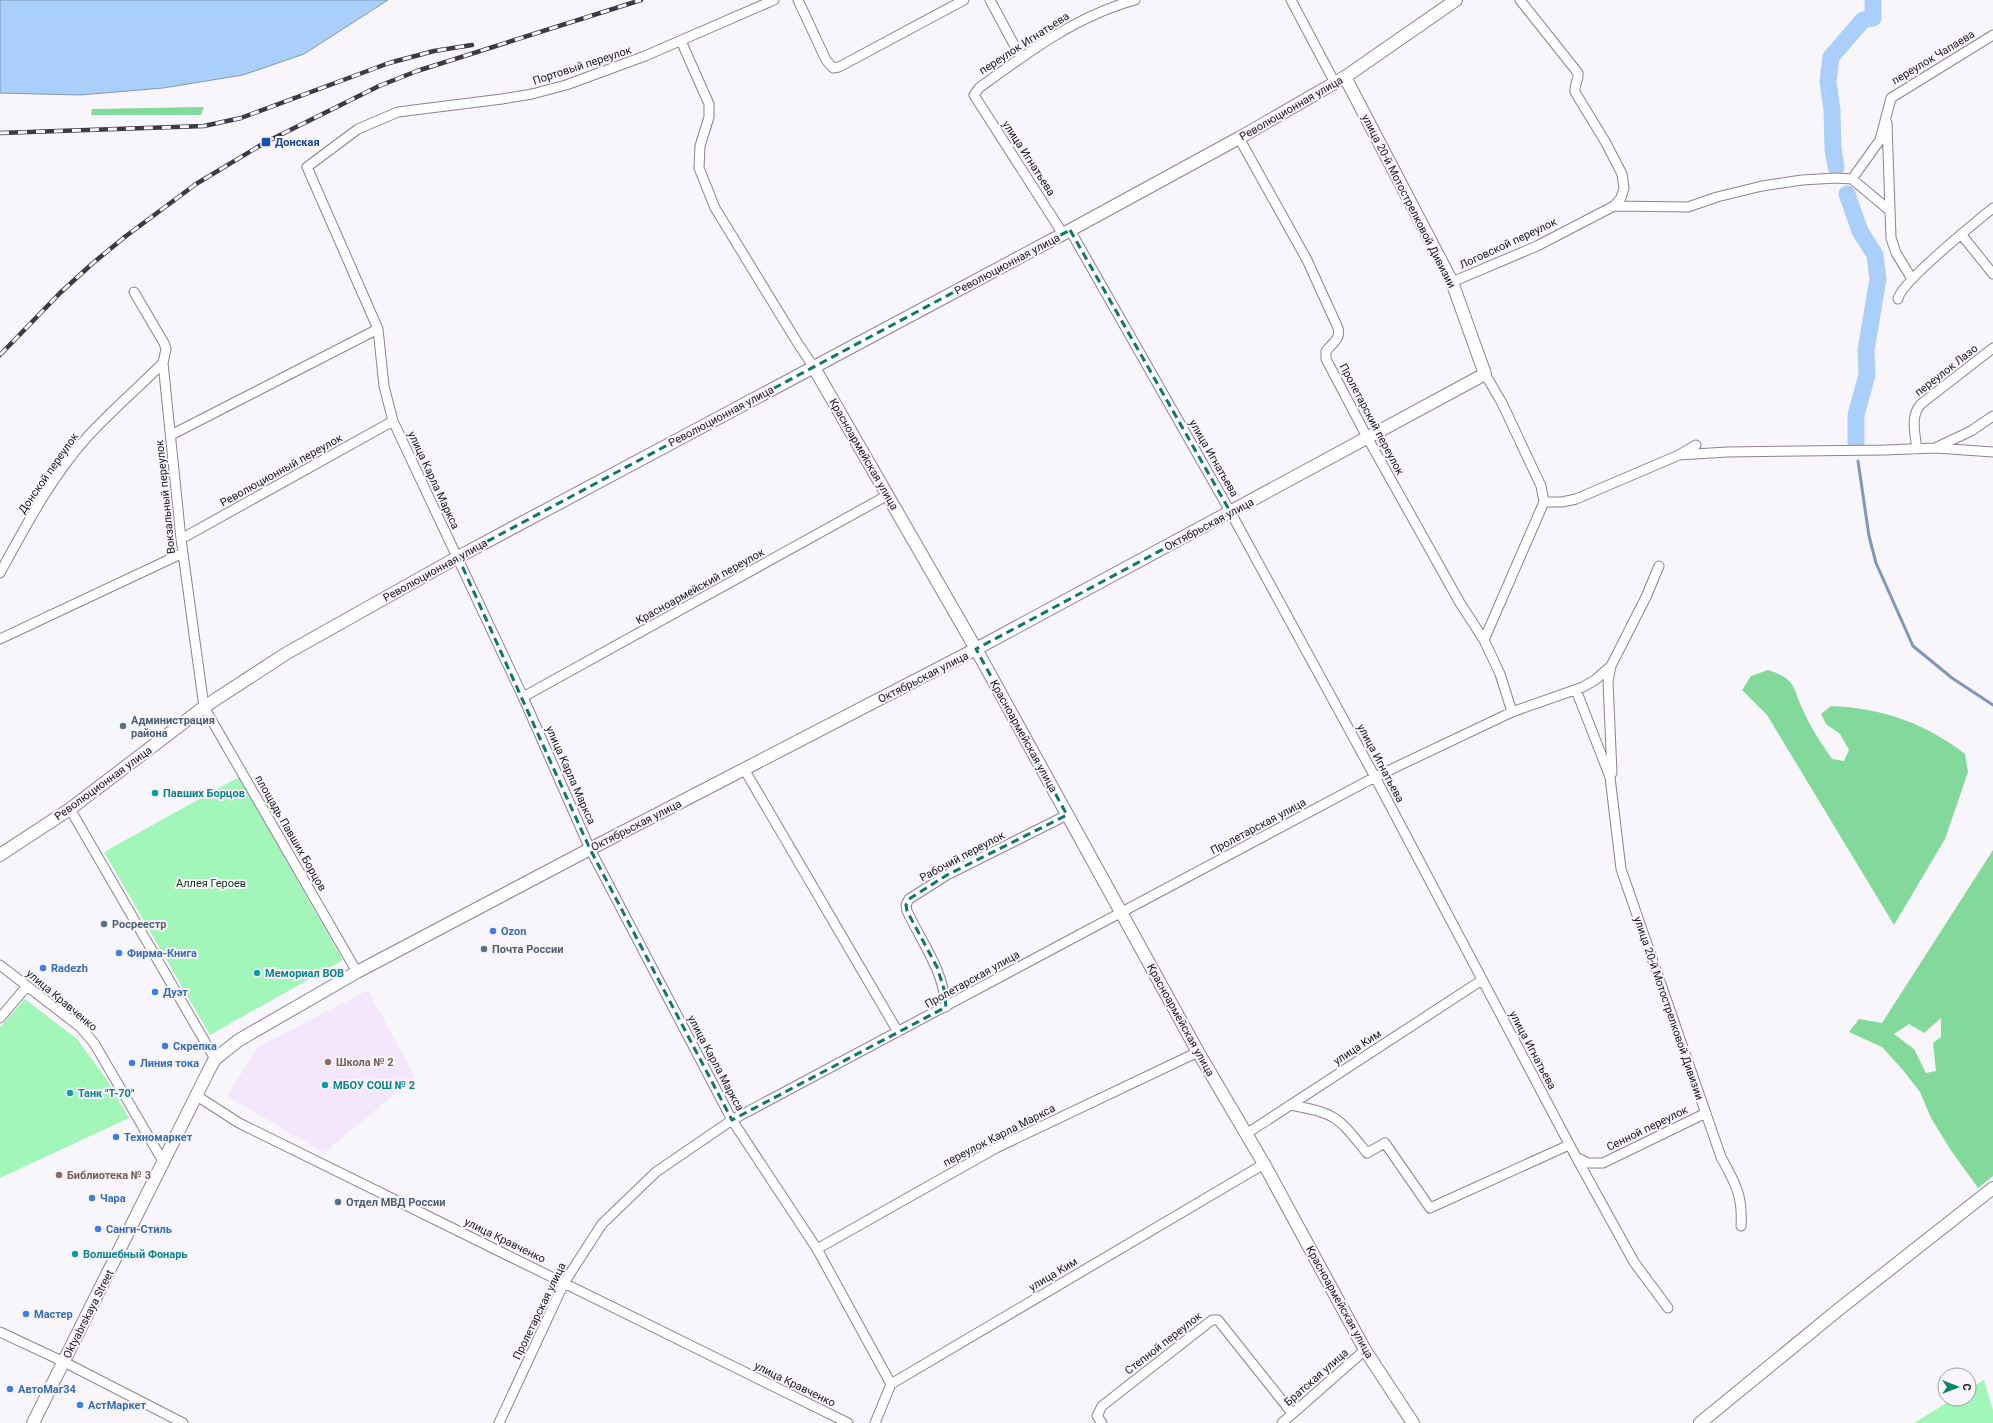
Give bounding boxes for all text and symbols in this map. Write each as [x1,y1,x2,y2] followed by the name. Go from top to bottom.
[977,10,1072,77] street label: переулок Игнатьева
[1889,28,1977,87] street label: переулок Чапаева
[531,43,633,88] street label: Портовый переулок
[1237,73,1345,143] street label: Революционная улица
[1359,112,1458,290] street label: улица 20-й Мотострелковой Дивизии
[999,118,1058,198] street label: улица Игнатьева
[260,136,272,148] marker: Донская
[275,136,320,149] place label: Донская
[1458,215,1559,272] street label: Логовской переулок
[952,231,1062,298] street label: Революционная улица
[1912,342,1980,399] street label: переулок Лазо
[1337,361,1407,477] street label: Пролетарский переулок
[666,383,776,450] street label: Революционная улица
[826,396,901,512] street label: Красноармейская улица
[1186,417,1241,499] street label: улица Игнатьева
[405,429,462,531] street label: улица Карла Маркса
[16,430,81,516] street label: Донской переулок
[218,431,345,509] street label: Революционный переулок
[153,439,178,555] street label: Вокзальный переулок
[1162,495,1256,554] street label: Октябрьская улица
[381,536,490,605] street label: Революционная улица
[634,546,767,627] street label: Красноармейский переулок
[876,649,971,706] street label: Октябрьская улица
[987,678,1060,795] street label: Красноармейская улица
[131,714,215,740] place label: Администрация района
[118,721,128,731] marker: Администрация района
[1354,722,1407,805] street label: улица Игнатьева
[543,724,598,827] street label: улица Карла Маркса
[52,744,155,823] street label: Революционная улица
[252,773,329,893] street label: площадь Павших Борцов
[163,787,245,800] place label: Павших Борцов
[150,788,160,798] marker: Павших Борцов
[1208,796,1308,857] street label: Пролетарская улица
[589,797,684,854] street label: Октябрьская улица
[918,829,1007,884] street label: Рабочий переулок
[176,877,246,890] park label: Аллея Героев
[1631,915,1706,1102] street label: улица 20-й Мотострелковой Дивизии
[112,918,167,931] place label: Росреестр
[99,919,109,929] marker: Росреестр
[501,925,526,938] place label: Ozon
[488,926,498,936] marker: Ozon
[492,943,563,956] place label: Почта России
[479,944,489,954] marker: Почта России
[127,947,197,960] place label: Фирма-Книга
[114,948,124,958] marker: Фирма-Книга
[923,948,1022,1011] street label: Пролетарская улица
[51,962,88,975] place label: Radezh
[1144,962,1217,1079] street label: Красноармейская улица
[38,963,48,973] marker: Radezh
[24,967,100,1034] street label: улица Кравченко
[265,967,344,980] place label: Мемориал ВОВ
[252,968,262,978] marker: Мемориал ВОВ
[163,986,188,999] place label: Дуэт
[150,987,160,997] marker: Дуэт
[1506,1009,1559,1092] street label: улица Игнатьева
[685,1013,746,1113] street label: улица Карла Маркса
[1331,1027,1384,1068] street label: улица Ким
[173,1040,217,1053] place label: Скрепка
[160,1041,170,1051] marker: Скрепка
[336,1056,394,1069] place label: Школа № 2
[140,1057,199,1070] place label: Линия тока
[323,1057,333,1067] marker: Школа № 2
[127,1058,137,1068] marker: Линия тока
[333,1079,415,1092] place label: МБОУ СОШ № 2
[320,1080,330,1090] marker: МБОУ СОШ № 2
[78,1087,135,1100] place label: Танк "Т-70"
[65,1088,75,1098] marker: Танк "Т-70"
[941,1102,1057,1169] street label: переулок Карла Маркса
[1604,1103,1690,1154] street label: Сенной переулок
[124,1131,193,1144] place label: Техномаркет
[111,1132,121,1142] marker: Техномаркет
[67,1169,151,1182] place label: Библиотека № 3
[54,1170,64,1180] marker: Библиотека № 3
[100,1192,126,1205] place label: Чара
[87,1193,97,1203] marker: Чара
[346,1196,445,1209] place label: Отдел МВД России
[333,1197,343,1207] marker: Отдел МВД России
[462,1215,547,1266] street label: улица Кравченко
[106,1223,172,1236] place label: Санги-Стиль
[93,1224,103,1234] marker: Санги-Стиль
[1303,1244,1376,1361] street label: Красноармейская улица
[83,1248,187,1261] place label: Волшебный Фонарь
[70,1249,80,1259] marker: Волшебный Фонарь
[1027,1255,1080,1294] street label: улица Ким
[510,1261,569,1362] street label: Пролетарская улица
[60,1267,117,1361] street label: Oktyabrskaya Street
[34,1308,73,1321] place label: Мастер
[21,1309,31,1319] marker: Мастер
[1122,1309,1204,1377] street label: Степной переулок
[1282,1346,1351,1409] street label: Братская улица
[752,1359,837,1410] street label: улица Кравченко
[1937,1367,1977,1407] north arrow
[18,1383,77,1396] place label: АвтоМаг34
[1960,1383,1973,1391] text: С
[5,1384,15,1394] marker: АвтоМаг34
[88,1399,146,1412] place label: АстМаркет
[75,1400,85,1410] marker: АстМаркет

